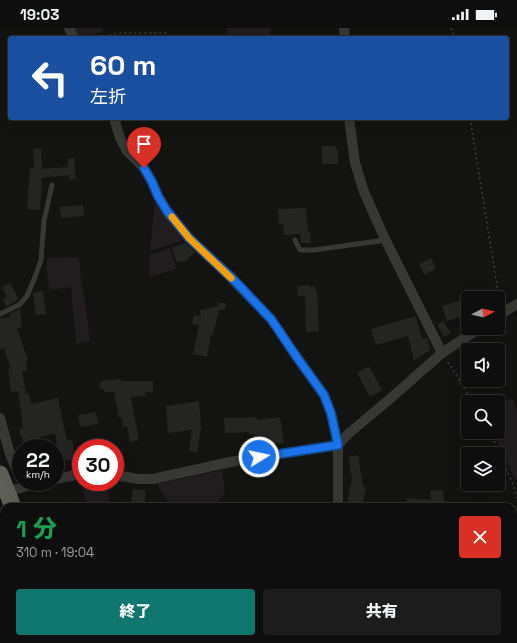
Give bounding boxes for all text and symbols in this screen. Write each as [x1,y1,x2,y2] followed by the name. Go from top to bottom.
[20,5,59,24] text: 19:03
[90,47,156,83] text: 60 m
[24,52,76,104] icon: left
[90,85,126,108] text: 左折
[127,127,161,168] pin
[133,133,155,155] icon: arrive
[461,291,505,335] north arrow
[461,291,505,491] map controls
[461,343,505,387] button: sound
[461,395,505,439] button: search
[238,436,280,478] position arrow
[72,439,124,491] speed limit sign: 30
[26,447,50,473] text: 22
[461,447,505,491] button: layers
[26,468,50,481] text: km/h
[16,513,57,544] text: 1 分
[459,516,501,558] button: close
[16,544,94,561] text: 310 m · 19:04
[16,589,255,635] button: 終了
[263,589,501,635] button: 共有

